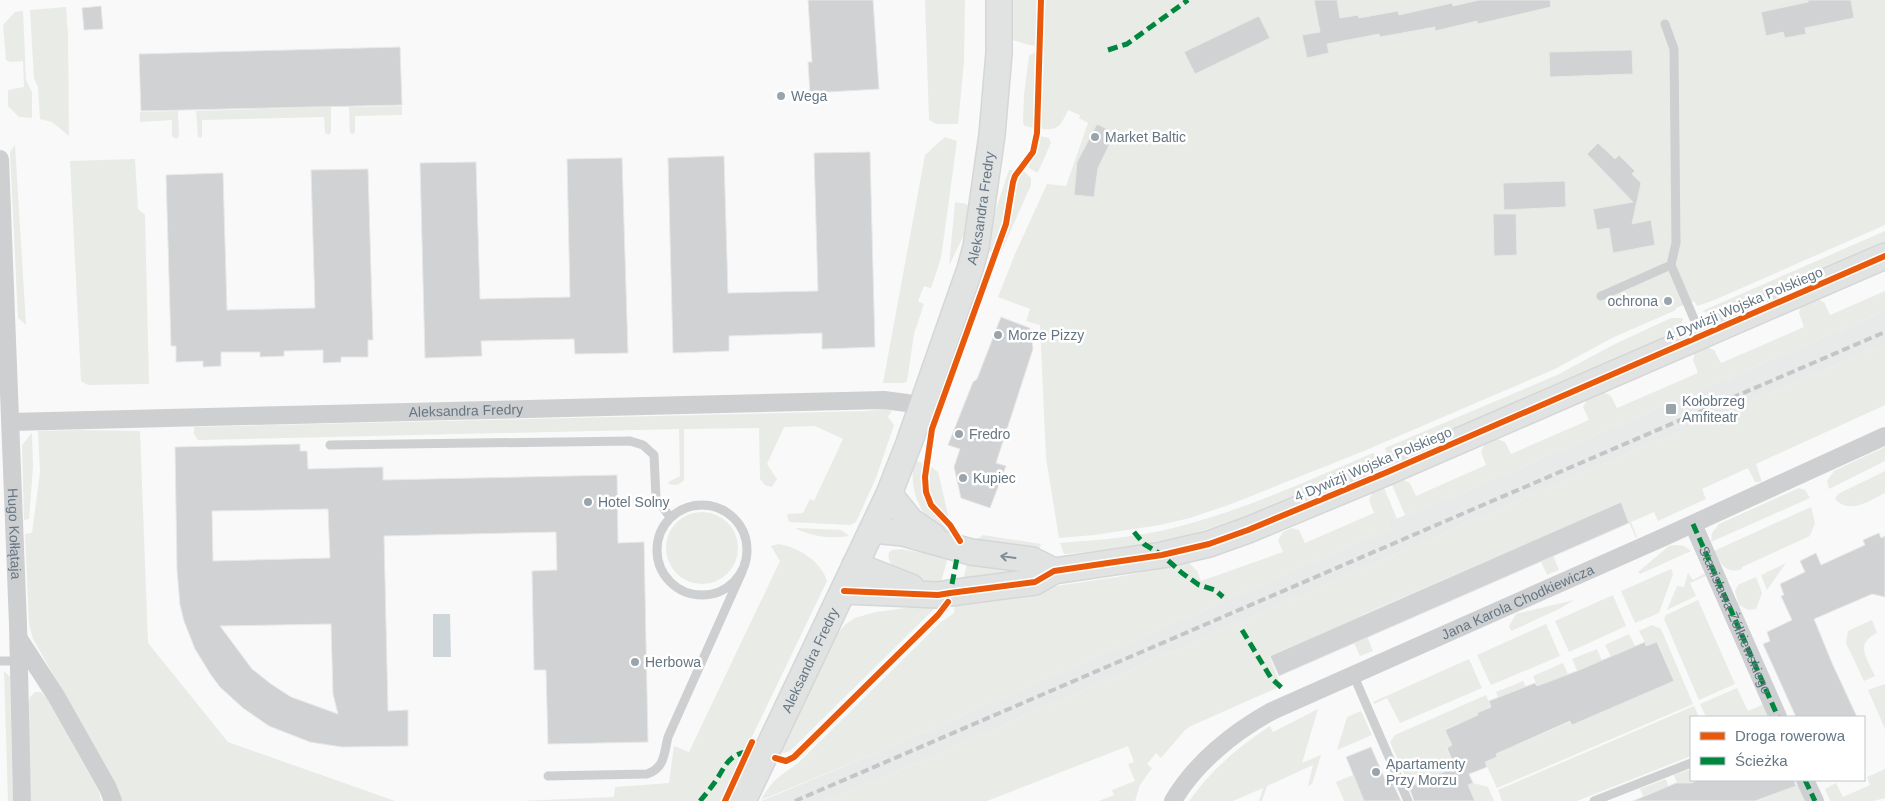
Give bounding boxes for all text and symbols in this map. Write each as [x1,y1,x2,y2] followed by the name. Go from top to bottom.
[791,88,828,104] place label: Wega
[775,90,787,102] marker: Wega
[1105,129,1186,145] place label: Market Baltic
[1089,131,1101,143] marker: Market Baltic
[963,150,998,267] street label: Aleksandra Fredry
[1663,263,1825,344] street label: 4 Dywizji Wojska Polskiego
[1607,293,1658,309] place label: ochrona
[1662,295,1674,307] marker: ochrona
[1008,327,1084,343] place label: Morze Pizzy
[992,329,1004,341] marker: Morze Pizzy
[1682,393,1745,425] place label: Kołobrzeg Amfiteatr
[408,401,523,420] street label: Aleksandra Fredry
[1664,402,1678,416] marker: Kołobrzeg Amfiteatr
[1292,423,1454,504] street label: 4 Dywizji Wojska Polskiego
[969,426,1010,442] place label: Fredro
[953,428,965,440] marker: Fredro
[973,470,1016,486] place label: Kupiec
[957,472,969,484] marker: Kupiec
[5,488,24,580] street label: Hugo Kołłątaja
[598,494,670,510] place label: Hotel Solny
[582,496,594,508] marker: Hotel Solny
[1696,544,1775,697] street label: Stanisława Żółkiewskiego
[1000,552,1016,562] one-way arrow
[1439,561,1596,643] street label: Jana Karola Chodkiewicza
[778,605,842,715] street label: Aleksandra Fredry
[645,654,701,670] place label: Herbowa
[629,656,641,668] marker: Herbowa
[1690,716,1865,781] legend
[1735,727,1846,744] text: Droga rowerowa
[1735,752,1788,769] text: Ścieżka
[1386,756,1465,788] place label: Apartamenty Przy Morzu
[1370,766,1382,778] marker: Apartamenty Przy Morzu

